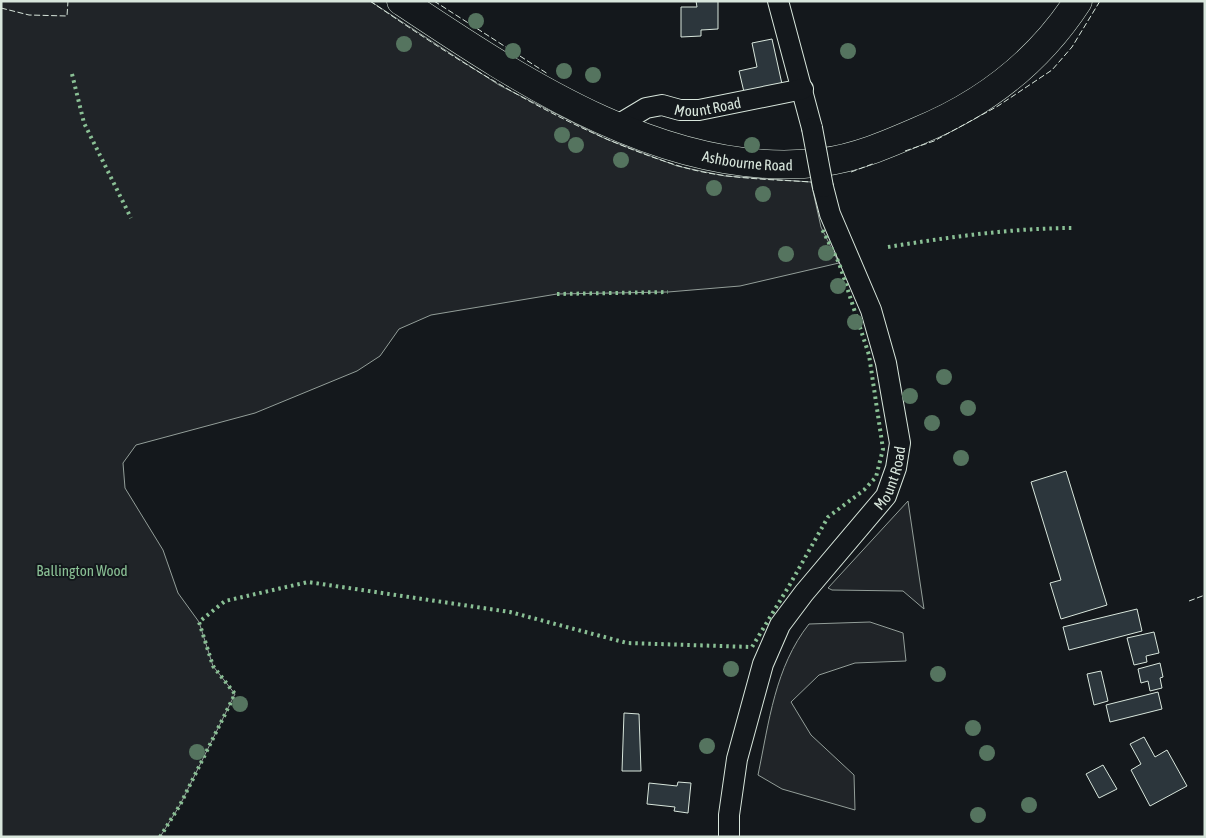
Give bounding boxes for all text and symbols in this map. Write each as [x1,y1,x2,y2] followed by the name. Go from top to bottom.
[673,93,742,119] street label: Mount Road
[701,147,793,173] street label: Ashbourne Road
[870,445,908,513] street label: Mount Road
[36,562,128,579] park label: Ballington Wood

